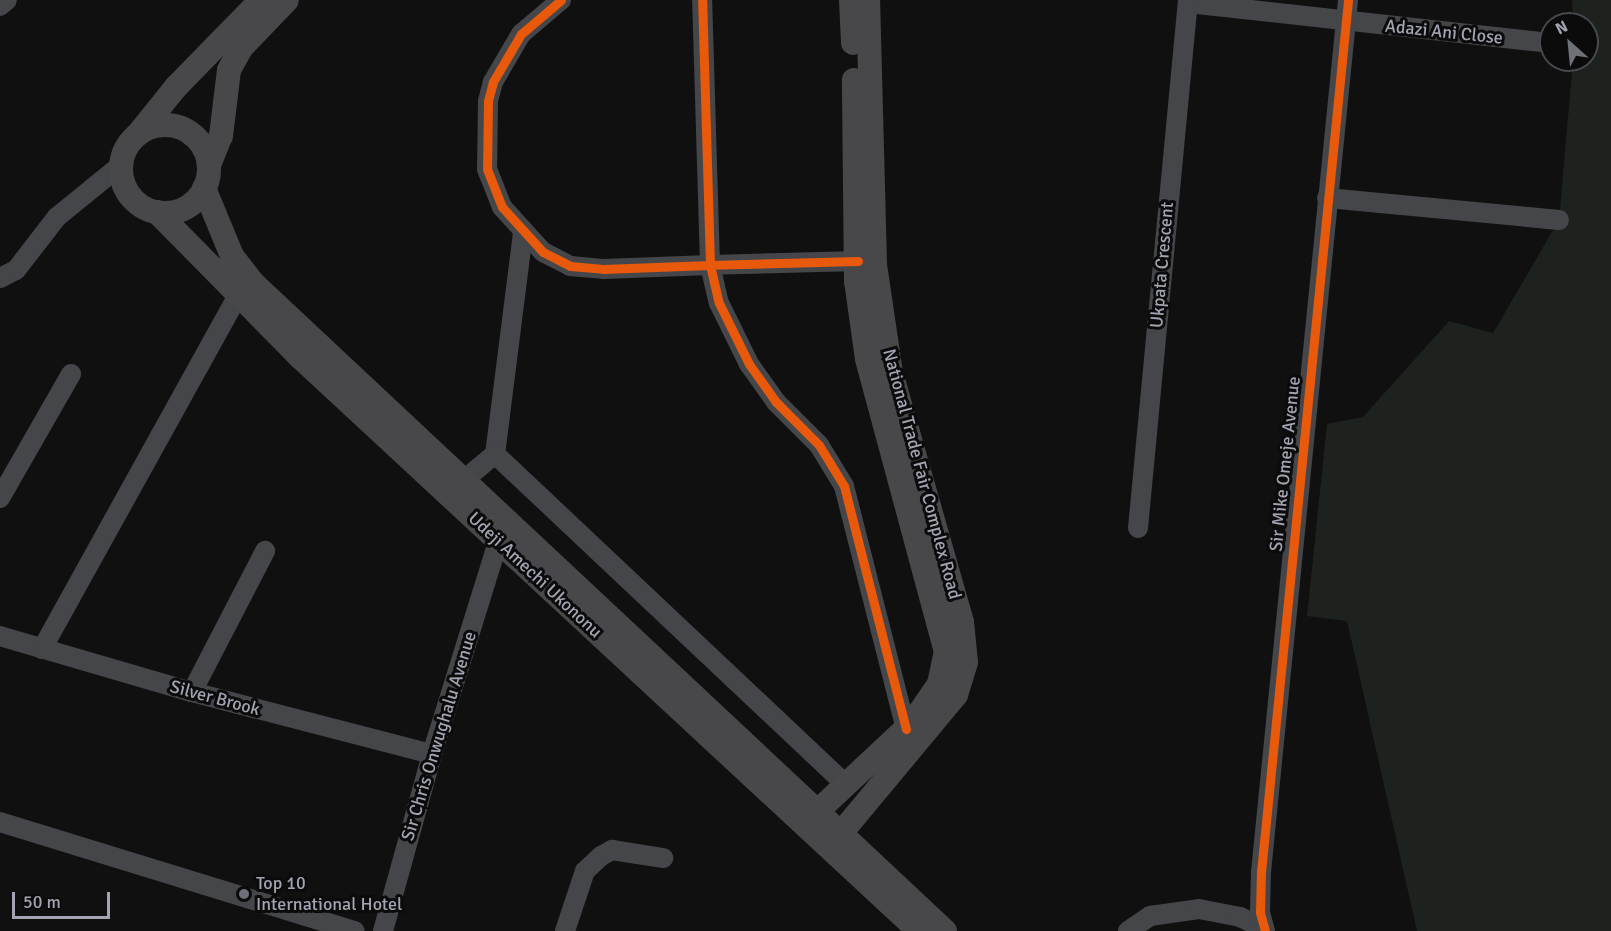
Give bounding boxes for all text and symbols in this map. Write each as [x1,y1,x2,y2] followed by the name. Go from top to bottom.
[1539,12,1599,72] north arrow
[1384,15,1504,49] street label: Adazi Ani Close
[1552,16,1571,39] text: N
[1146,201,1178,329] street label: Ukpata Crescent
[878,346,966,602] street label: National Trade Fair Complex Road
[1265,375,1305,553] street label: Sir Mike Omeje Avenue
[464,507,606,643] street label: Udeji Amechi Ukononu
[397,629,481,843] street label: Sir Chris Onwughalu Avenue
[168,676,262,720] street label: Silver Brook
[256,873,402,916] place label: Top 10 International Hotel
[15,880,112,918] scale bar
[237,887,251,901] marker: Top 10 International Hotel
[23,891,61,913] text: 50 m

